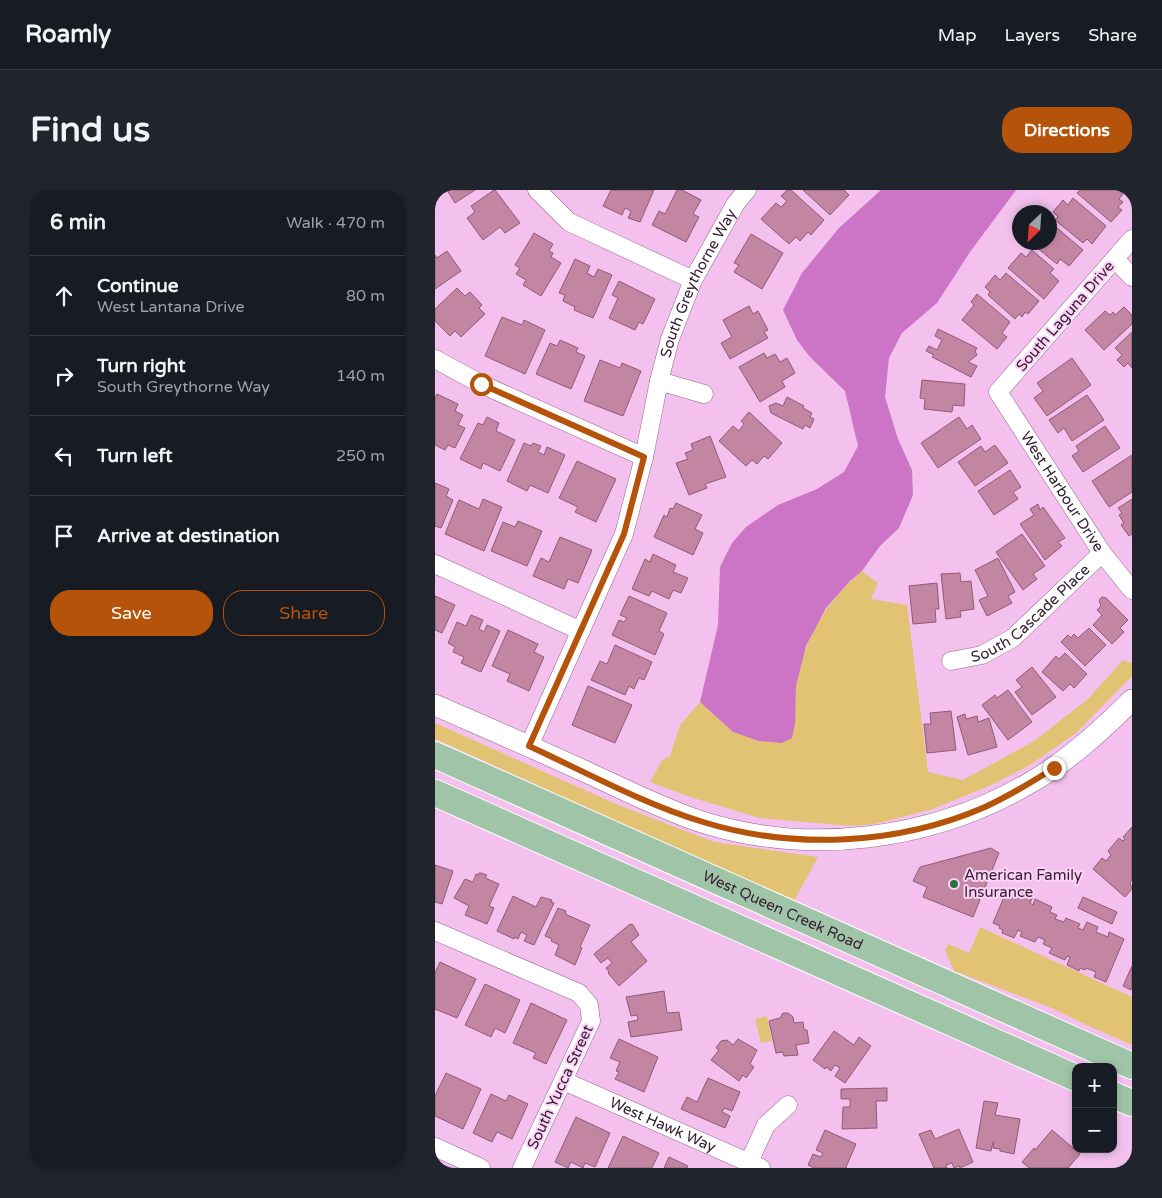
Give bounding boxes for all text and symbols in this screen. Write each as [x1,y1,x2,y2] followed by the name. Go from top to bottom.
[25,20,111,49] text: Roamly
[938,24,977,46] text: Map
[1005,24,1060,46] text: Layers
[1088,24,1137,46] text: Share
[1002,107,1132,153] button: Directions
[30,109,150,151] text: Find us
[1012,205,1057,250] north arrow
[657,206,740,360] street label: South Greythorne Way
[50,210,106,235] text: 6 min
[286,213,385,233] text: Walk · 470 m
[1012,257,1118,375] street label: South Laguna Drive
[97,275,179,297] text: Continue
[50,282,78,310] icon: ahead
[346,286,385,306] text: 80 m
[97,297,245,317] text: West Lantana Drive
[97,355,185,377] text: Turn right
[50,362,78,390] icon: right
[336,366,385,386] text: 140 m
[470,373,493,396] route start
[97,377,270,397] text: South Greythorne Way
[1017,428,1108,555] street label: West Harbour Drive
[50,442,78,470] icon: left
[97,445,173,467] text: Turn left
[336,446,385,466] text: 250 m
[50,522,78,550] icon: arrive
[97,525,280,547] text: Arrive at destination
[969,561,1094,666] street label: South Cascade Place
[50,590,213,636] button: Save
[223,590,385,636] button: Share
[1043,757,1066,780] route end
[964,866,1082,901] place label: American Family Insurance
[700,867,866,954] street label: West Queen Creek Road
[948,878,960,890] marker: American Family Insurance
[523,1022,597,1152] street label: South Yucca Street
[1072,1063,1117,1153] map controls
[1072,1063,1117,1108] button: +
[607,1093,719,1156] street label: West Hawk Way
[1072,1108,1117,1153] button: −

